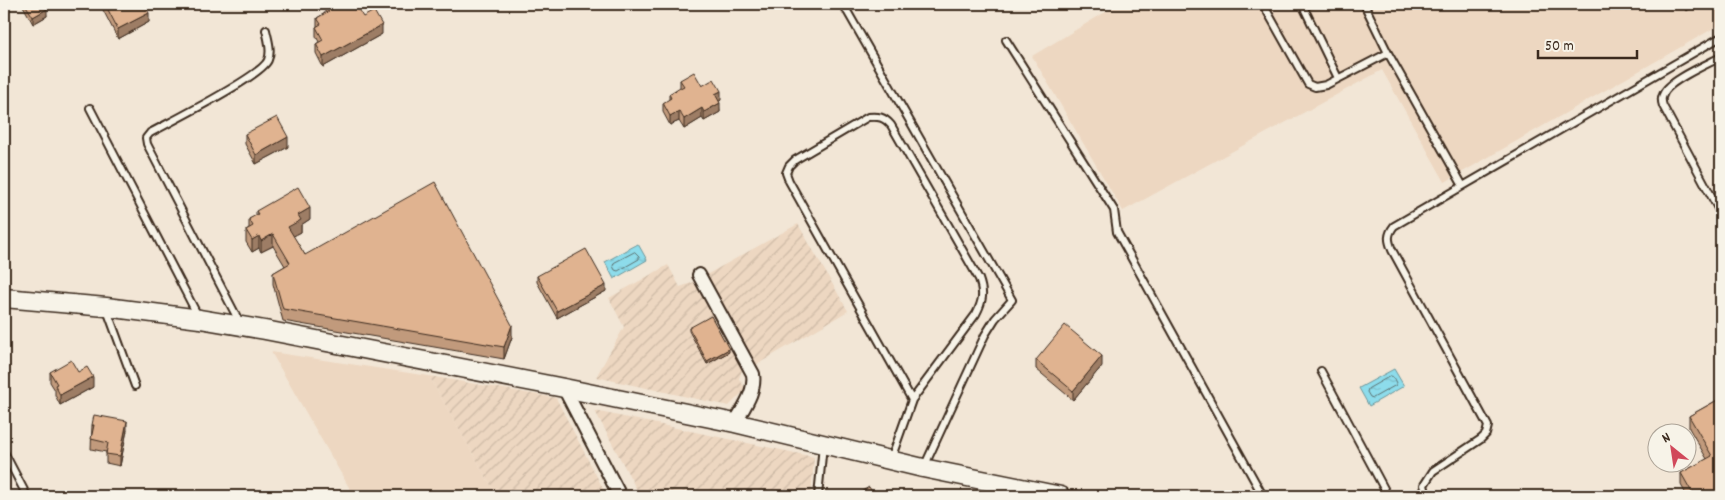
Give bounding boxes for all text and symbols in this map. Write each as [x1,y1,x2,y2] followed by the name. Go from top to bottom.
[1538,28,1636,60] scale bar
[1545,36,1574,58] text: 50 m
[1648,422,1698,472] north arrow
[1659,428,1675,449] text: N

